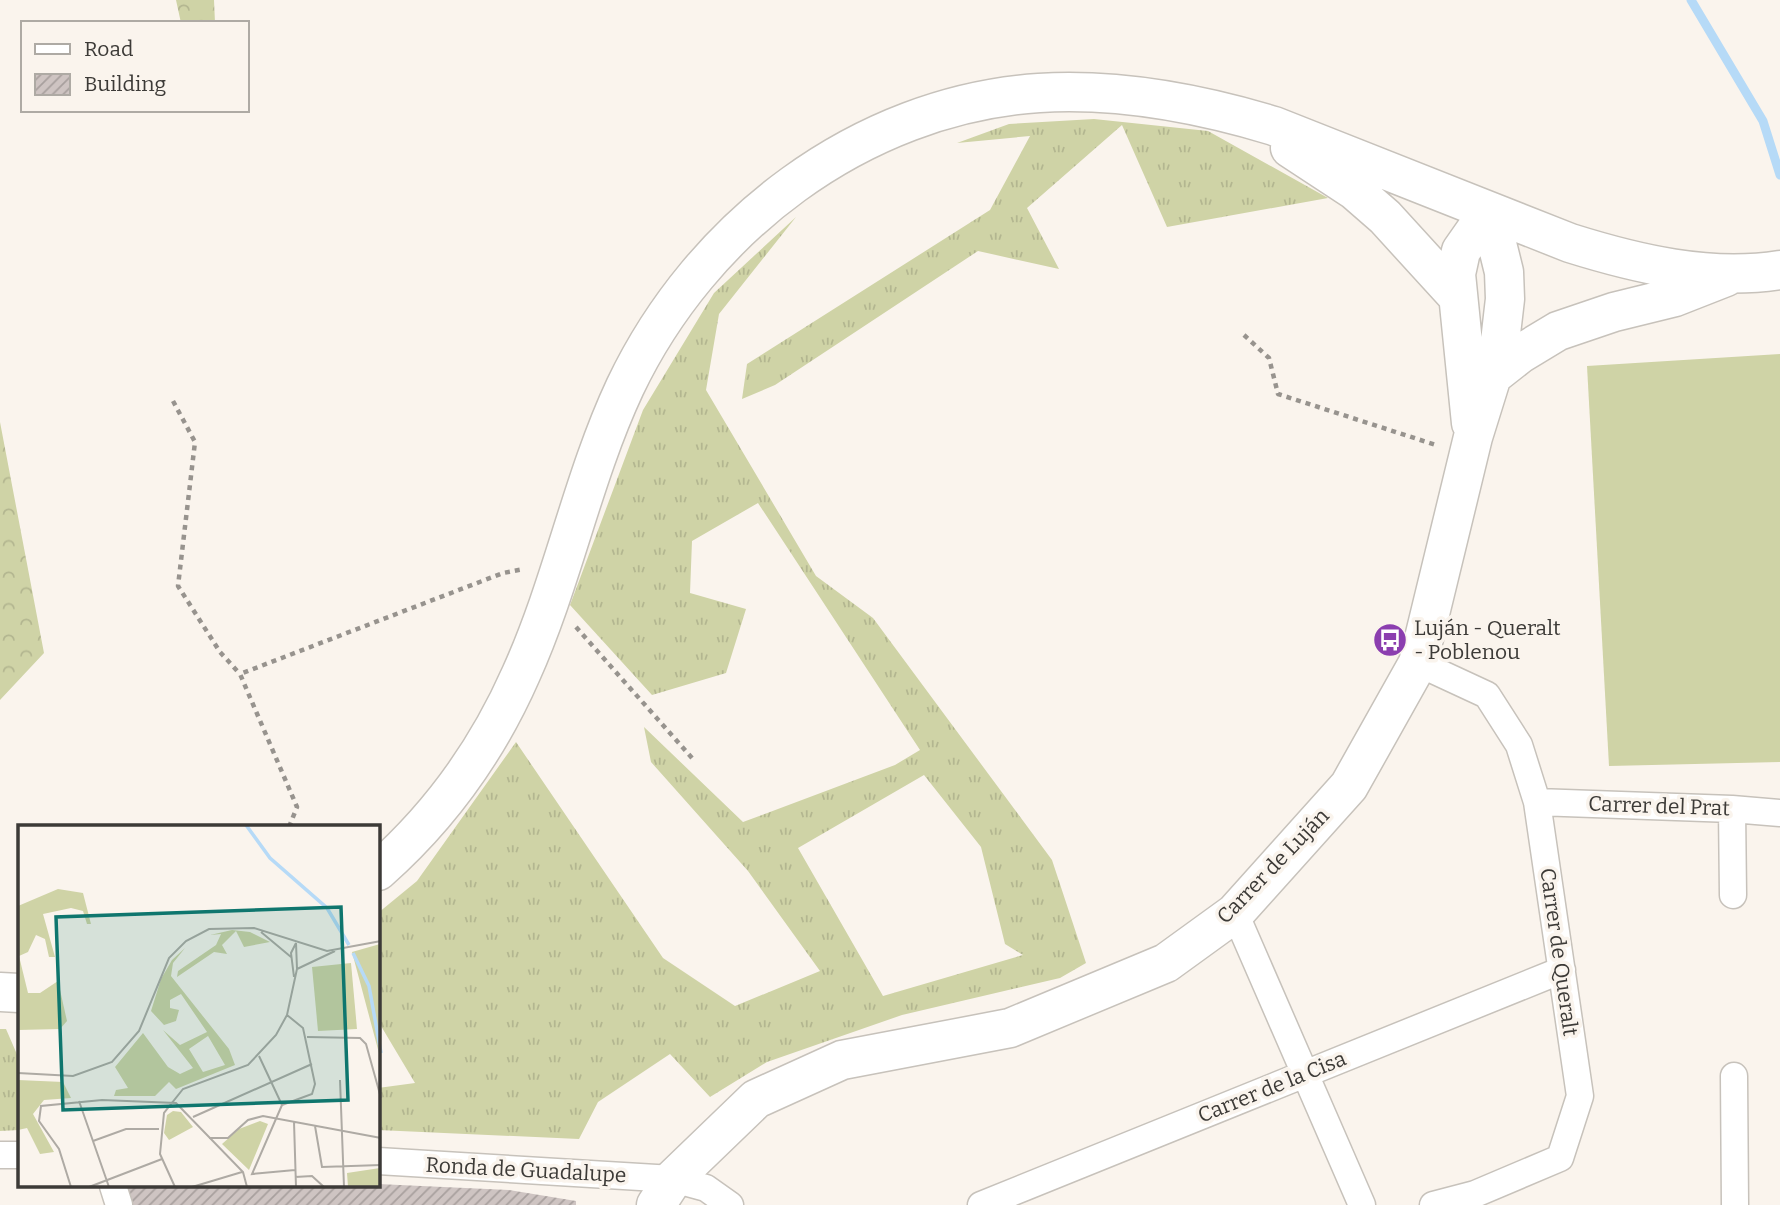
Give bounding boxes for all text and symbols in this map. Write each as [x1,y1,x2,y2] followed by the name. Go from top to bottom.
[21,21,248,112] legend
[84,36,133,62] text: Road
[84,71,167,97] text: Building
[1414,615,1561,665] place label: Luján - Queralt - Poblenou
[1371,621,1409,659] bus stop icon: Luján - Queralt - Poblenou
[1588,791,1731,821] street label: Carrer del Prat
[1211,803,1335,929] street label: Carrer de Luján
[18,825,380,1188] inset map
[1534,866,1584,1038] street label: Carrer de Queralt
[1194,1045,1350,1129] street label: Carrer de la Cisa
[425,1152,627,1188] street label: Ronda de Guadalupe

